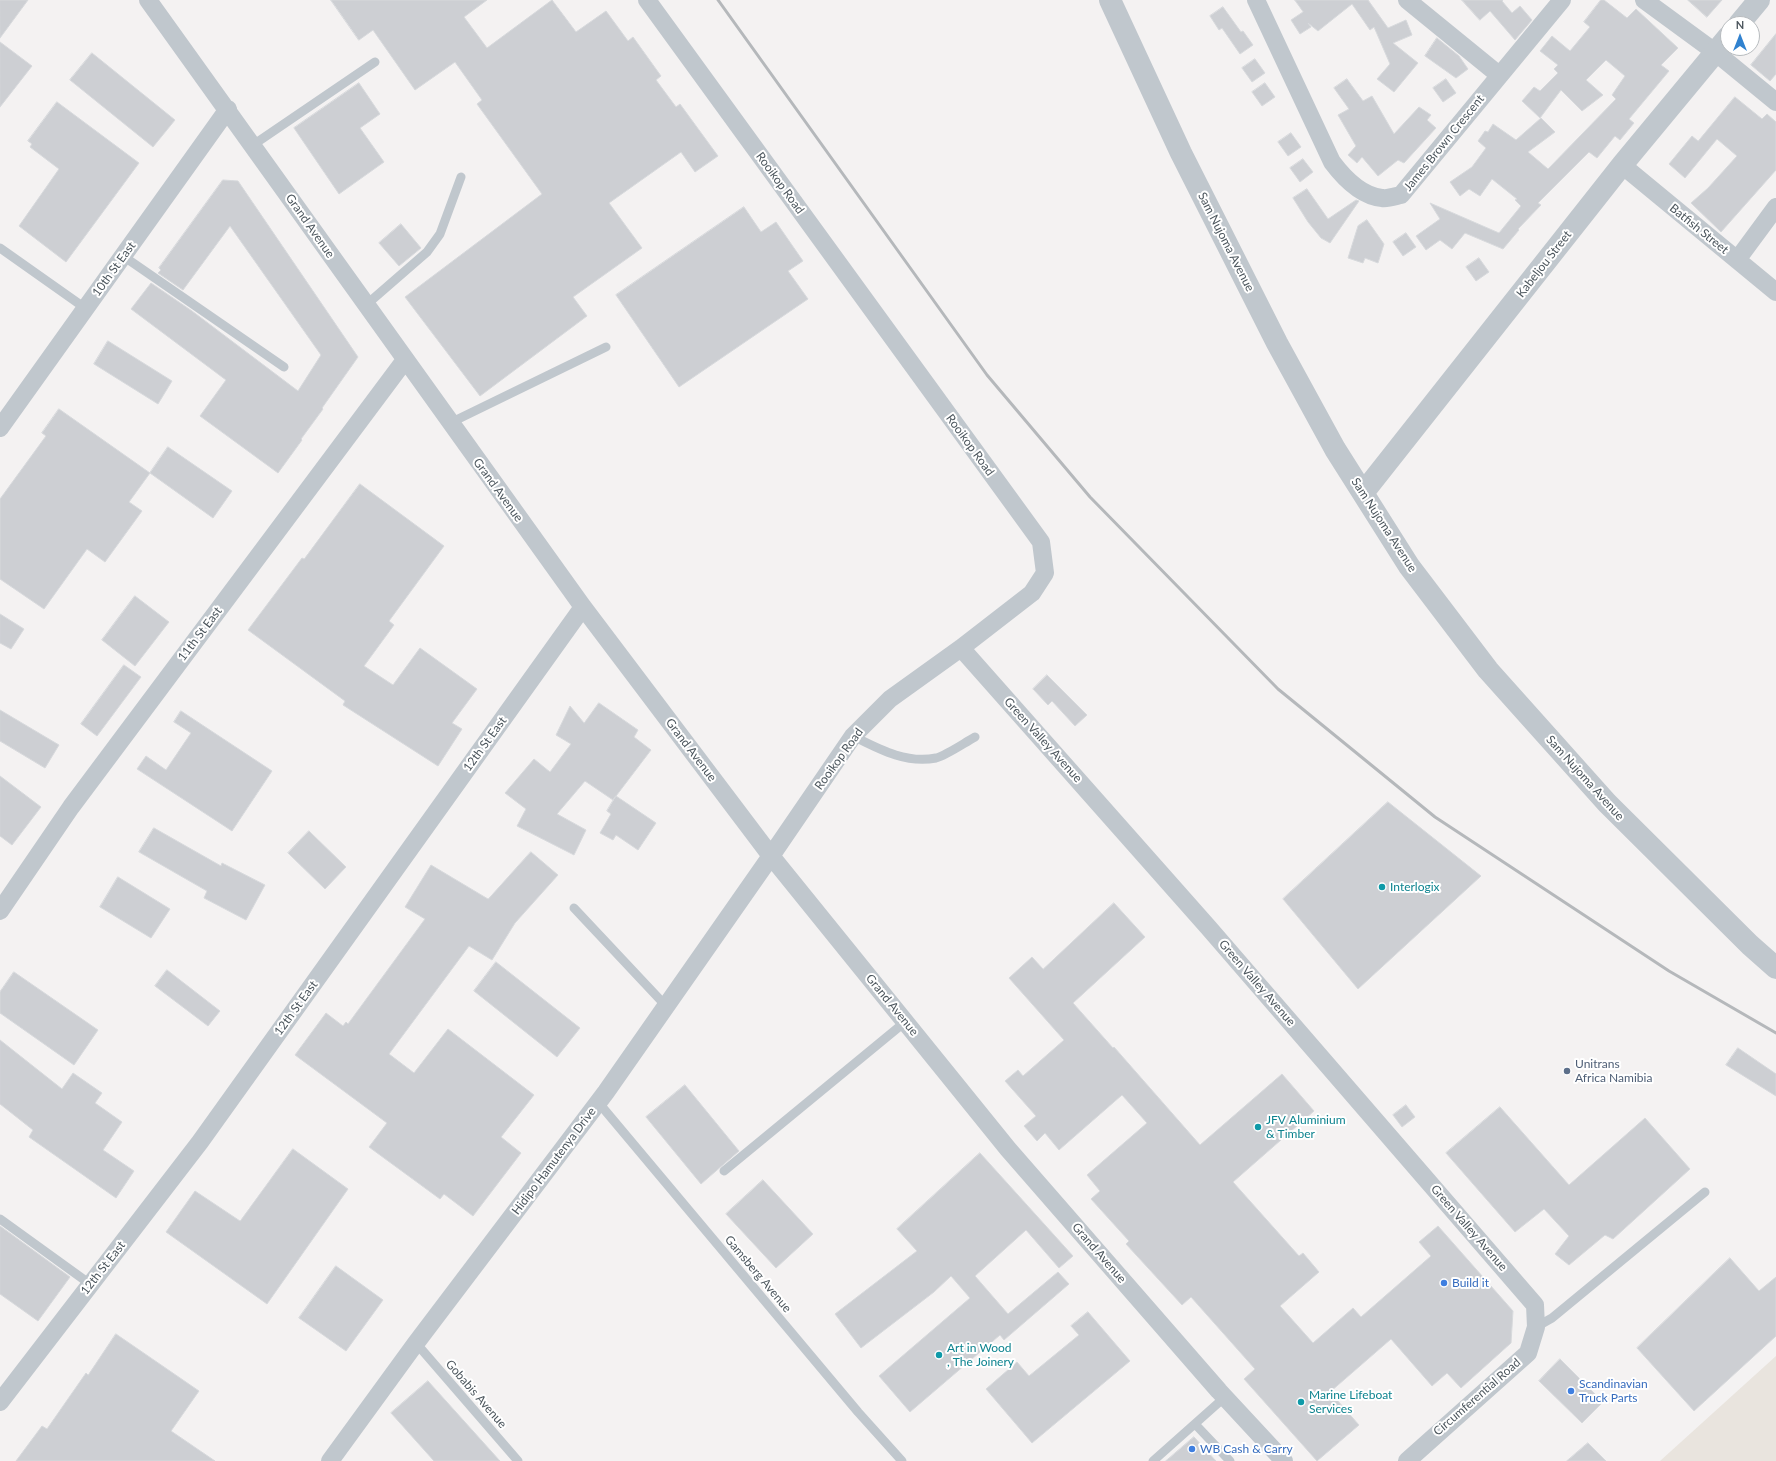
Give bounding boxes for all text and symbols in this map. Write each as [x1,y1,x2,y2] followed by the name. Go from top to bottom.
[1720,16,1760,56] north arrow
[1736,18,1744,31] text: N
[1401,92,1487,194] street label: James Brown Crescent
[753,149,807,217] street label: Rooikop Road
[1195,190,1257,294] street label: Sam Nujoma Avenue
[283,191,337,261] street label: Grand Avenue
[1667,201,1731,257] street label: Batfish Street
[1513,228,1575,300] street label: Kabeljou Street
[89,239,139,299] street label: 10th St East
[943,411,997,479] street label: Rooikop Road
[470,455,526,525] street label: Grand Avenue
[1348,475,1420,575] street label: Sam Nujoma Avenue
[175,604,225,664] street label: 11th St East
[1001,695,1085,785] street label: Green Valley Avenue
[460,714,510,774] street label: 12th St East
[663,716,719,784] street label: Grand Avenue
[812,725,866,793] street label: Rooikop Road
[1543,733,1627,823] street label: Sam Nujoma Avenue
[1390,880,1440,894] place label: Interlogix
[1377,882,1387,892] marker: Interlogix
[1216,937,1298,1029] street label: Green Valley Avenue
[863,971,921,1039] street label: Grand Avenue
[271,978,321,1038] street label: 12th St East
[1575,1057,1652,1085] place label: Unitrans Africa Namibia
[1562,1066,1572,1076] marker: Unitrans Africa Namibia
[509,1105,599,1217] street label: Hidipo Hamutenya Drive
[1266,1113,1346,1141] place label: JFV Aluminium & Timber
[1253,1122,1263,1132] marker: JFV Aluminium & Timber
[1428,1182,1510,1274] street label: Green Valley Avenue
[1069,1220,1129,1286] street label: Grand Avenue
[722,1233,794,1315] street label: Gamsberg Avenue
[78,1238,128,1298] street label: 12th St East
[1452,1276,1489,1290] place label: Build it
[1439,1278,1449,1288] marker: Build it
[947,1341,1014,1369] place label: Art in Wood , The Joinery
[934,1350,944,1360] marker: Art in Wood , The Joinery
[1431,1355,1523,1439] street label: Circumferential Road
[442,1357,510,1431] street label: Gobabis Avenue
[1579,1377,1648,1405] place label: Scandinavian Truck Parts
[1566,1386,1576,1396] marker: Scandinavian Truck Parts
[1309,1388,1392,1416] place label: Marine Lifeboat Services
[1296,1397,1306,1407] marker: Marine Lifeboat Services
[1200,1442,1293,1456] place label: WB Cash & Carry
[1187,1444,1197,1454] marker: WB Cash & Carry

